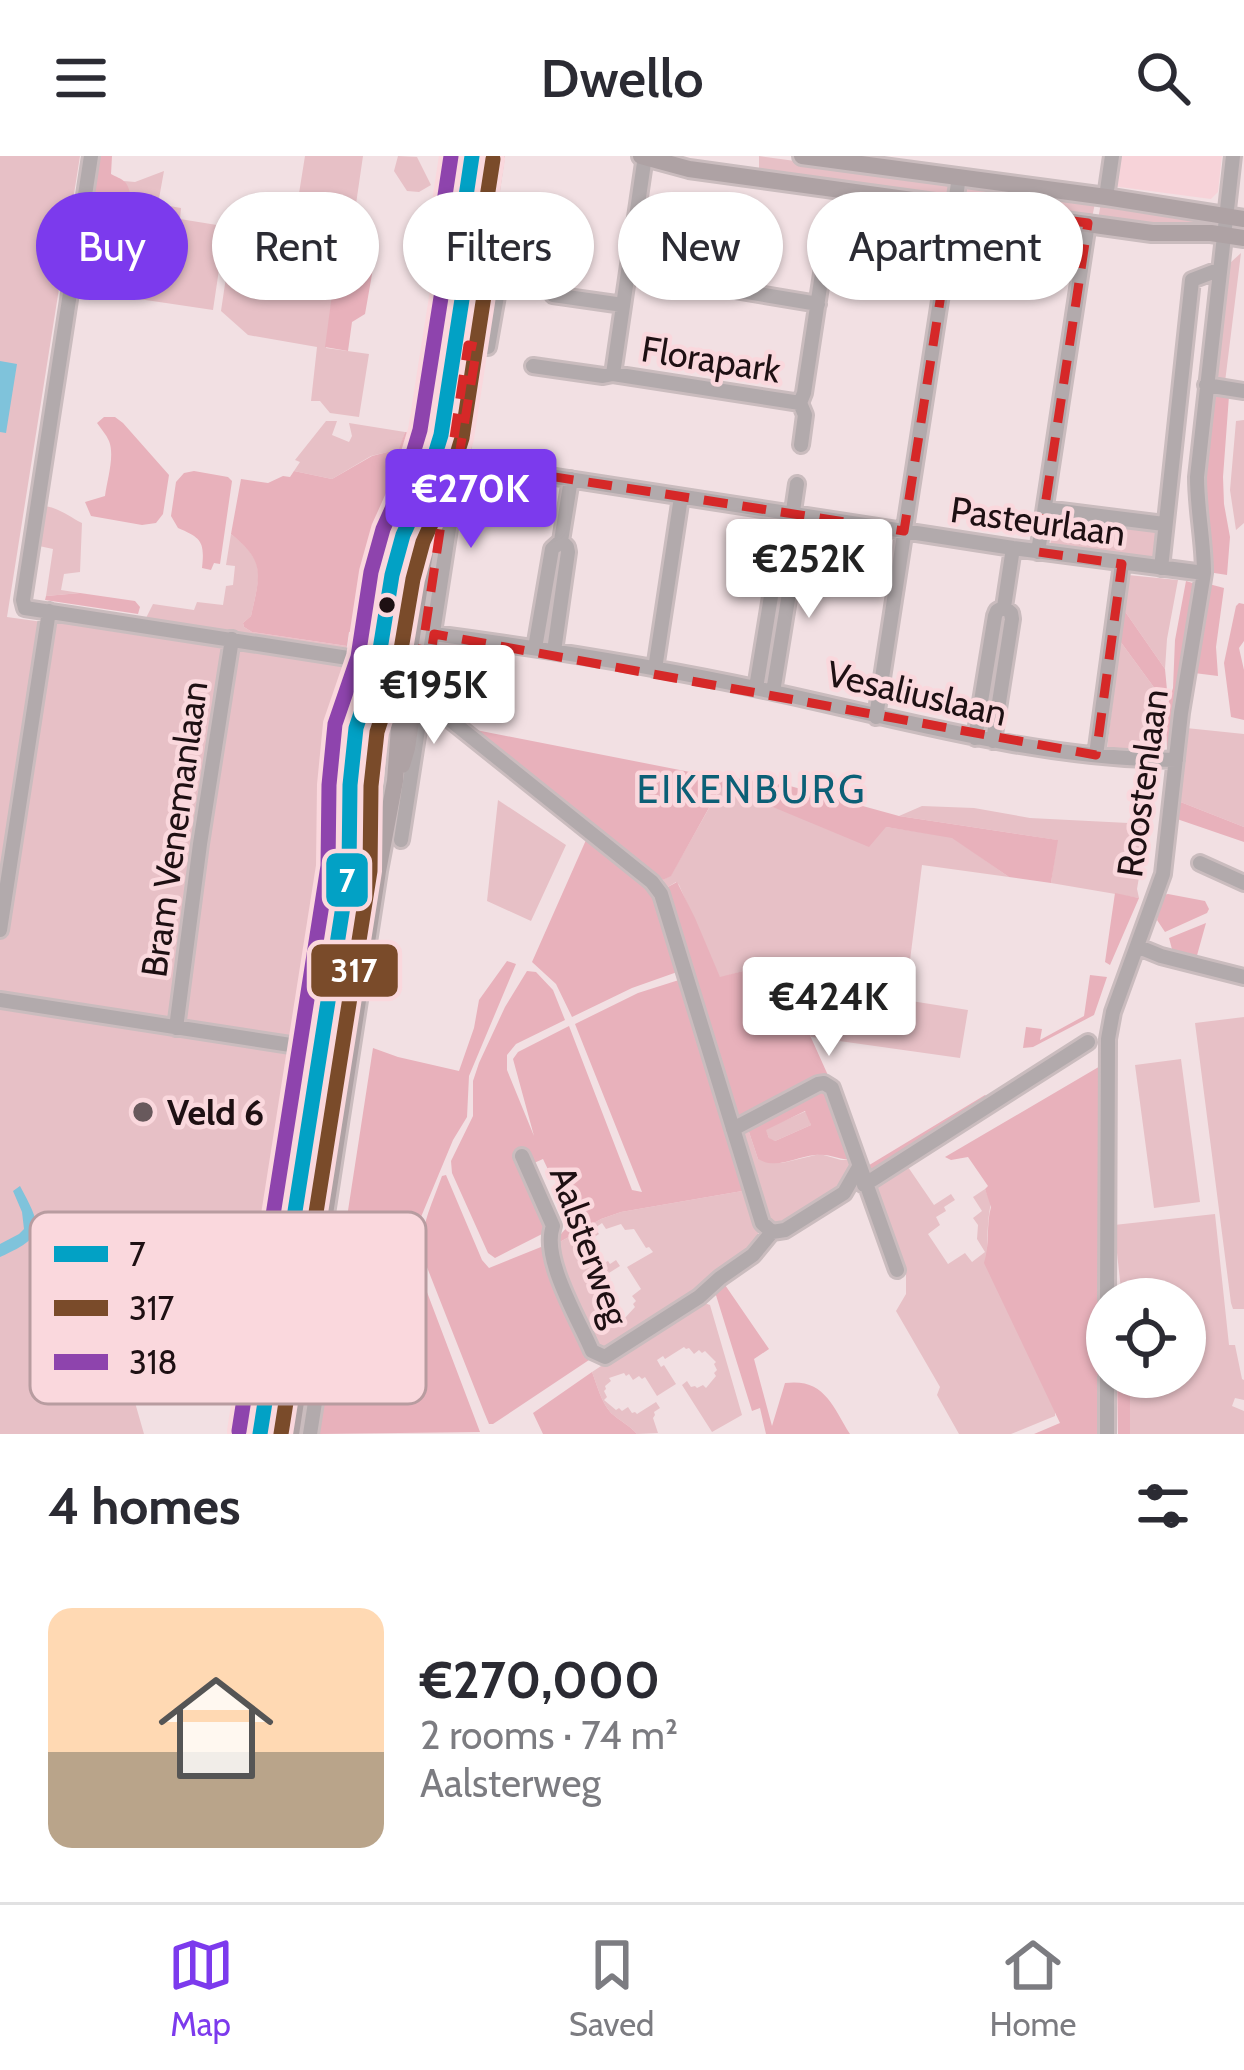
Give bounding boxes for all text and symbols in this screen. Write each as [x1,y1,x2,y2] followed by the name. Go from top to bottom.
[48,45,114,111] icon: menu
[540,45,704,111] text: Dwello
[1130,45,1196,111] icon: search
[36,192,188,300] chip: Buy
[212,192,379,300] chip: Rent
[403,192,594,300] chip: Filters
[618,192,783,300] chip: New
[807,192,1083,300] chip: Apartment
[638,326,785,392] street label: Florapark
[387,449,555,551] pin: €270K
[412,464,530,512] text: €270K
[948,487,1128,555] street label: Pasteurlaan
[725,519,893,621] pin: €252K
[753,534,865,582] text: €252K
[376,594,398,616] unlabelled marker
[350,645,518,747] pin: €195K
[823,651,1011,735] street label: Vesaliuslaan
[381,660,487,708] text: €195K
[131,678,217,980] street label: Bram Venemanlaan
[1107,686,1177,880] street label: Roostenlaan
[637,765,867,813] district label: EIKENBURG
[324,851,370,909] line badge: 7
[339,860,356,900] text: 7
[309,942,400,999] line badge: 317
[331,950,378,990] text: 317
[745,957,913,1059] pin: €424K
[770,972,888,1020] text: €424K
[167,1090,264,1134] place label: Veld 6
[130,1099,156,1125] marker: Veld 6
[541,1160,640,1333] street label: Aalsterweg
[30,1212,426,1404] legend
[129,1234,146,1274] text: 7
[1086,1278,1206,1398] map controls
[1086,1278,1206,1398] button: locate
[129,1288,175,1328] text: 317
[129,1342,178,1382] text: 318
[1130,1473,1196,1539] icon: filters
[48,1475,240,1537] text: 4 homes
[420,1649,660,1711] text: €270,000
[144,1656,288,1800] icon: home
[420,1711,678,1759] text: 2 rooms · 74 m²
[420,1759,601,1807] text: Aalsterweg
[168,1932,234,2044] tab: Map
[569,1932,654,2044] tab: Saved
[990,1932,1076,2044] tab: Home

